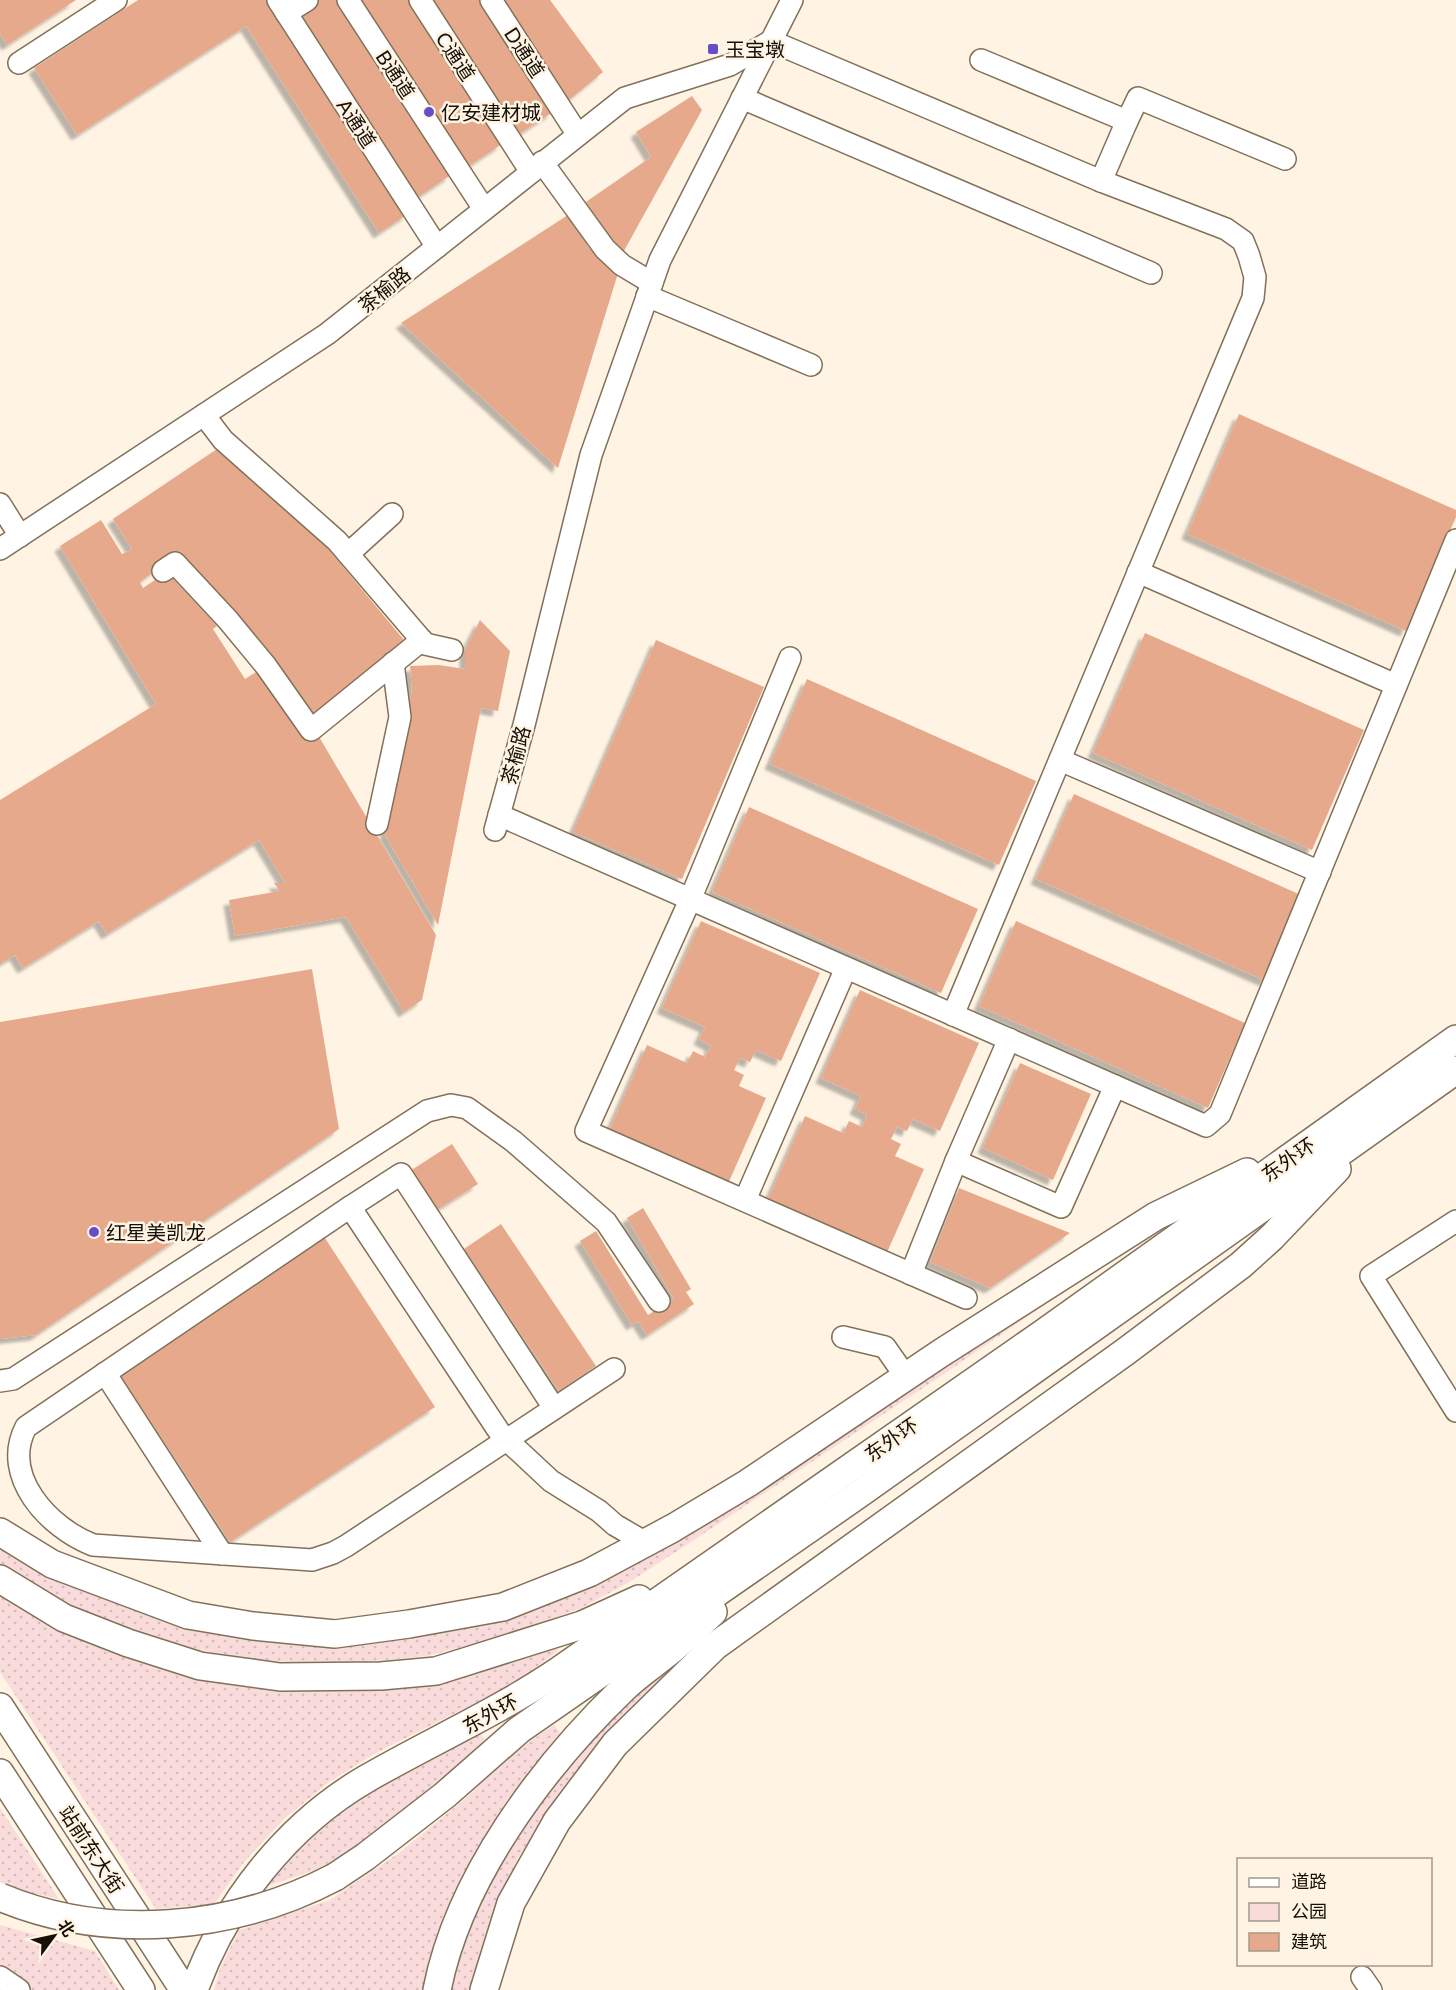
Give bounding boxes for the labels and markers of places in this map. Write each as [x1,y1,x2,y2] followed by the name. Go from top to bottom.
[725,37,785,61] place label: 玉宝墩
[706,42,720,56] marker: 玉宝墩
[441,100,541,124] place label: 亿安建材城
[422,105,436,119] marker: 亿安建材城
[106,1220,206,1244] place label: 红星美凯龙
[87,1225,101,1239] marker: 红星美凯龙

